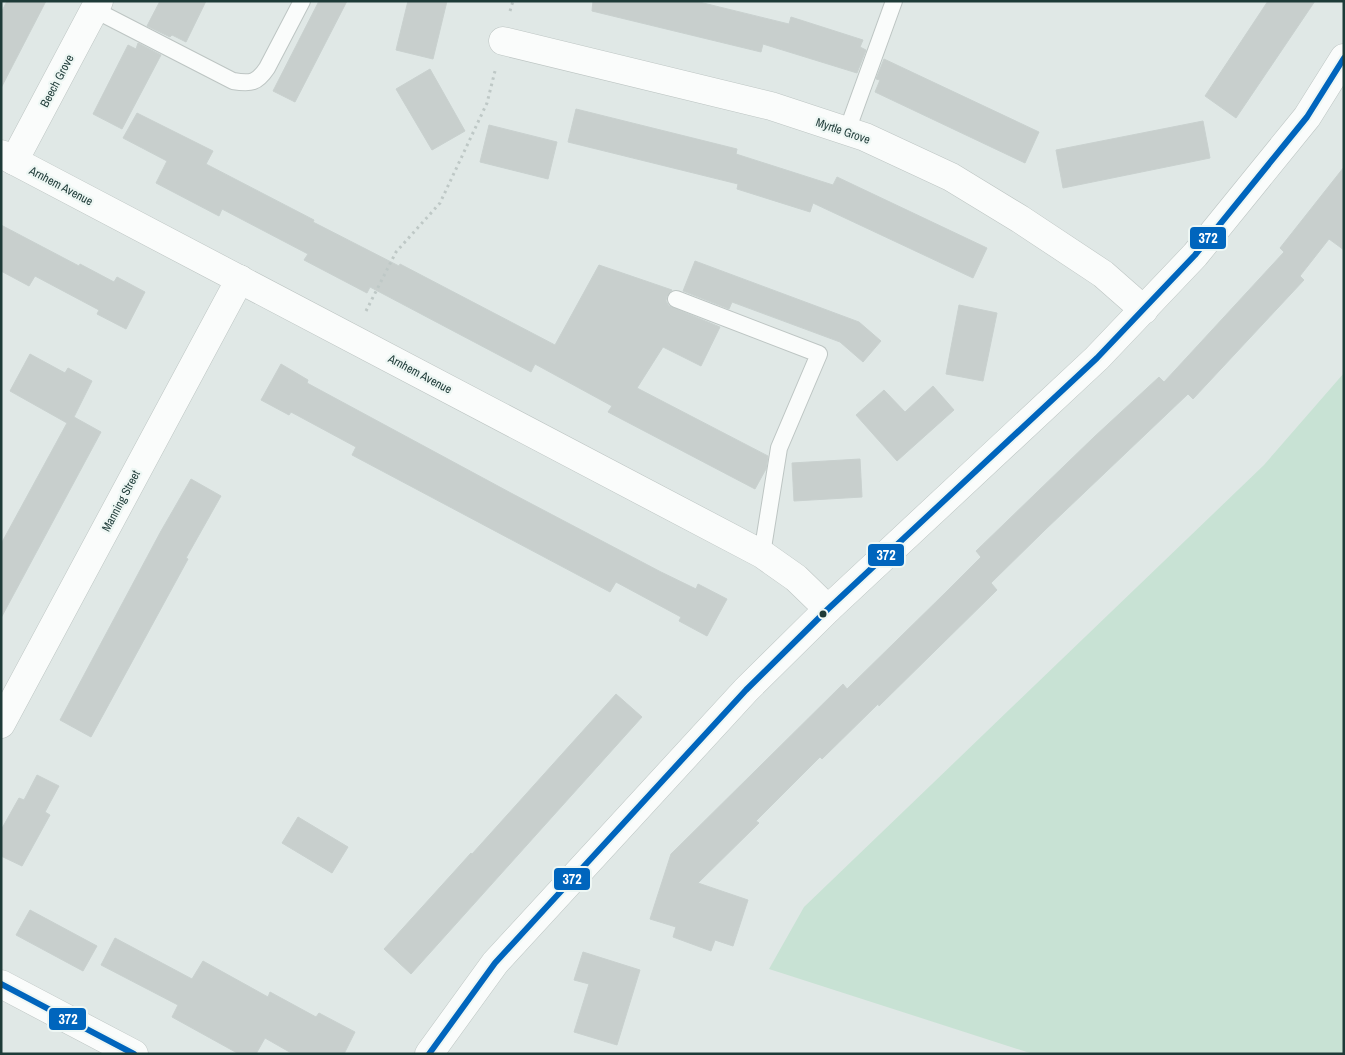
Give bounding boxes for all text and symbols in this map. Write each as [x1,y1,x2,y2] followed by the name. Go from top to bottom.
[36,52,78,110] street label: Beech Grove
[814,114,872,148] street label: Myrtle Grove
[26,162,96,209] street label: Arnhem Avenue
[1189,226,1227,250] line badge: 372
[1198,229,1218,247] text: 372
[385,350,455,397] street label: Arnhem Avenue
[98,467,144,534] street label: Manning Street
[867,543,905,567] line badge: 372
[876,546,896,564] text: 372
[818,609,828,619] unlabelled marker
[553,867,591,891] line badge: 372
[562,870,582,888] text: 372
[48,1007,87,1031] line badge: 372
[58,1010,78,1028] text: 372

